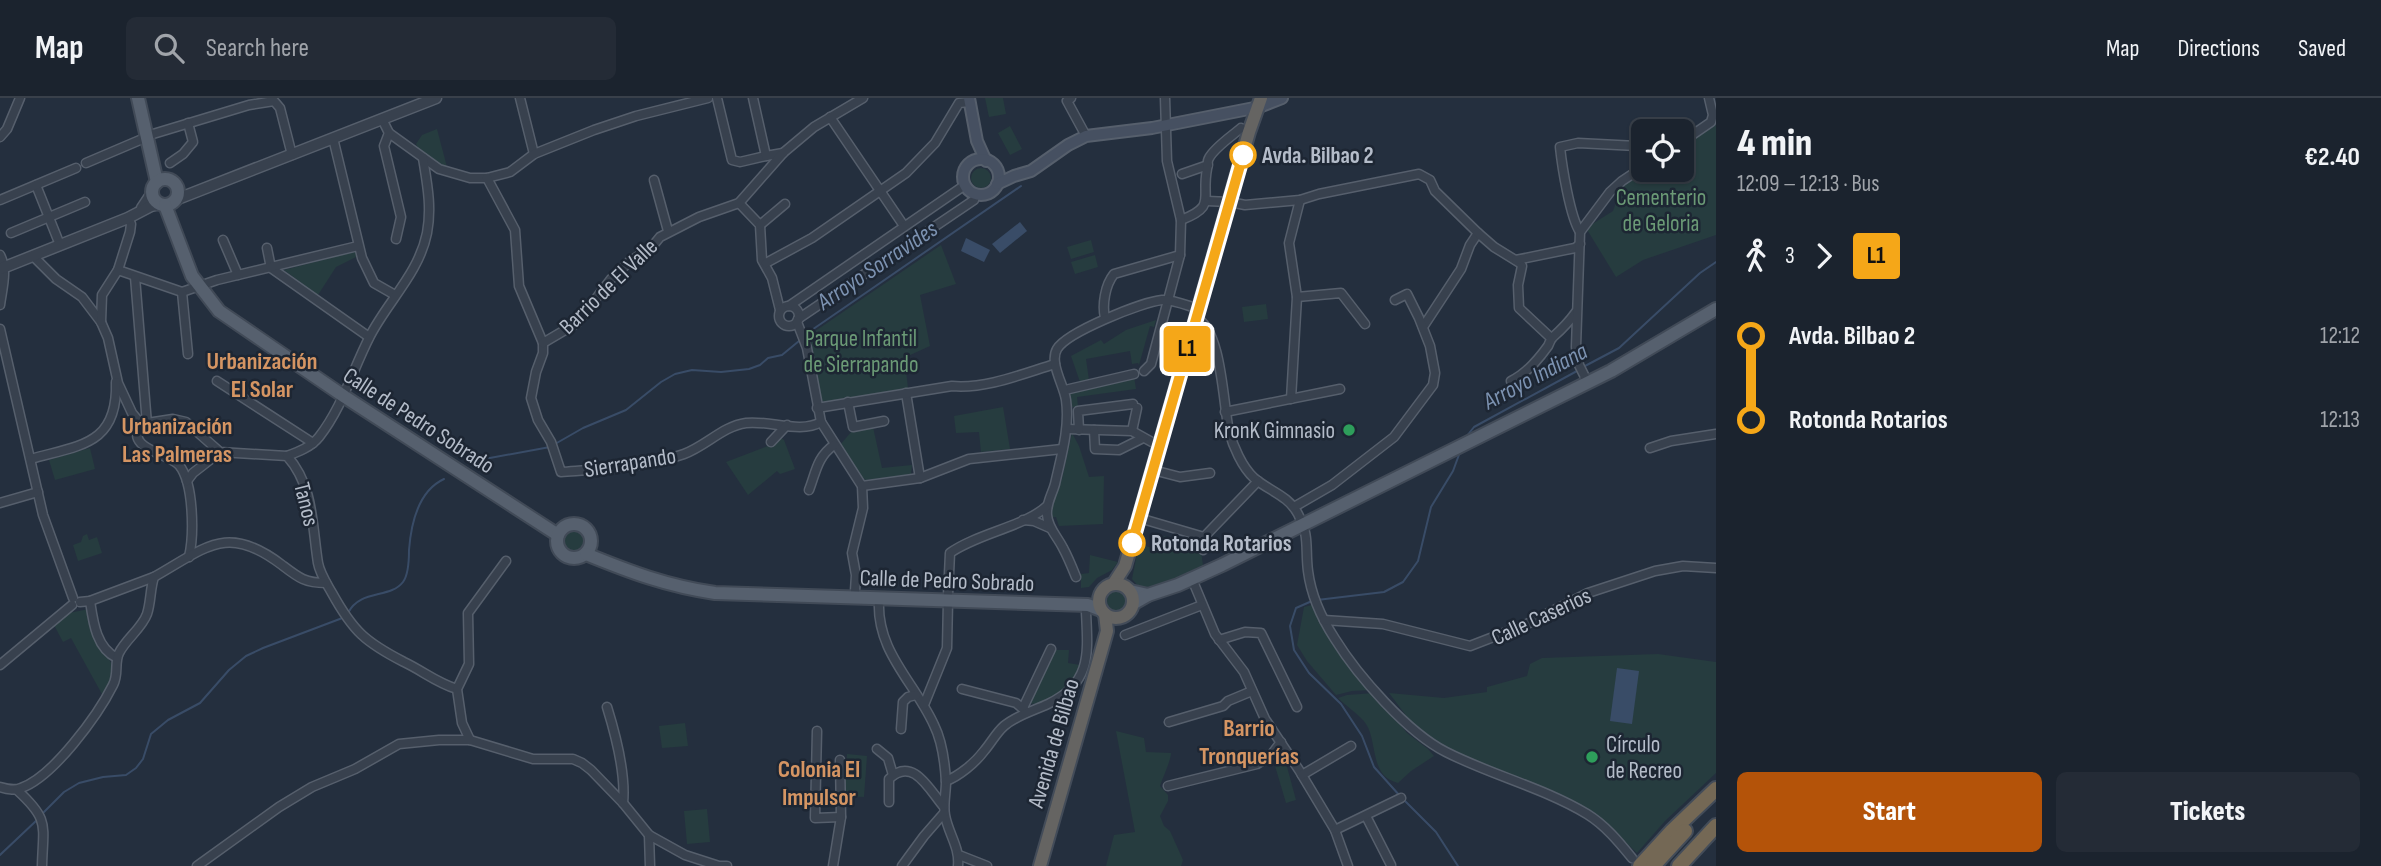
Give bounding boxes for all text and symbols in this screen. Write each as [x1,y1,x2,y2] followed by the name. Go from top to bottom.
[126,17,616,80] search box
[35,28,84,68] text: Map
[150,29,188,67] icon: search
[206,33,309,64] text: Search here
[2106,34,2139,63] text: Map
[2177,34,2260,63] text: Directions
[2298,34,2346,63] text: Saved
[1631,119,1694,182] map controls
[1631,119,1694,182] button: locate
[1737,121,1812,166] text: 4 min
[1230,142,1256,168] marker: Avda. Bilbao 2
[1261,142,1373,170] place label: Avda. Bilbao 2
[2304,142,2360,173] text: €2.40
[1737,170,1880,198] text: 12:09 – 12:13 · Bus
[1616,184,1706,238] park label: Cementerio de Geloria
[811,214,944,317] water label: Arroyo Sorravides
[554,233,664,341] street label: Barrio de El Valle
[1737,237,1775,275] icon: walk
[1805,237,1843,275] icon: forward
[1867,241,1886,270] text: L1
[1785,242,1795,270] text: 3
[1789,321,1915,352] text: Avda. Bilbao 2
[2320,322,2360,350] text: 12:12
[804,325,918,379] park label: Parque Infantil de Sierrapando
[1156,326,1218,372] line badge: L1
[1178,334,1196,363] text: L1
[1477,337,1593,416] water label: Arroyo Indiana
[207,347,317,404] district label: Urbanización El Solar
[338,362,499,480] street label: Calle de Pedro Sobrado
[1789,405,1948,436] text: Rotonda Rotarios
[2320,406,2360,434] text: 12:13
[122,412,232,469] district label: Urbanización Las Palmeras
[1214,417,1335,445] place label: KronK Gimnasio
[1341,422,1357,438] marker: KronK Gimnasio
[582,442,678,484] street label: Sierrapando
[287,479,325,529] street label: Tanos
[1119,530,1145,556] marker: Rotonda Rotarios
[1151,530,1292,558] place label: Rotonda Rotarios
[859,564,1035,598] street label: Calle de Pedro Sobrado
[1487,582,1596,652] street label: Calle Caserios
[1022,676,1086,812] street label: Avenida de Bilbao
[1199,714,1299,771] district label: Barrio Tronquerías
[1606,731,1682,785] place label: Círculo de Recreo
[1584,749,1600,765] marker: Círculo de Recreo
[778,755,860,812] district label: Colonia El Impulsor
[1737,772,2042,852] button: Start
[2056,772,2360,852] button: Tickets

